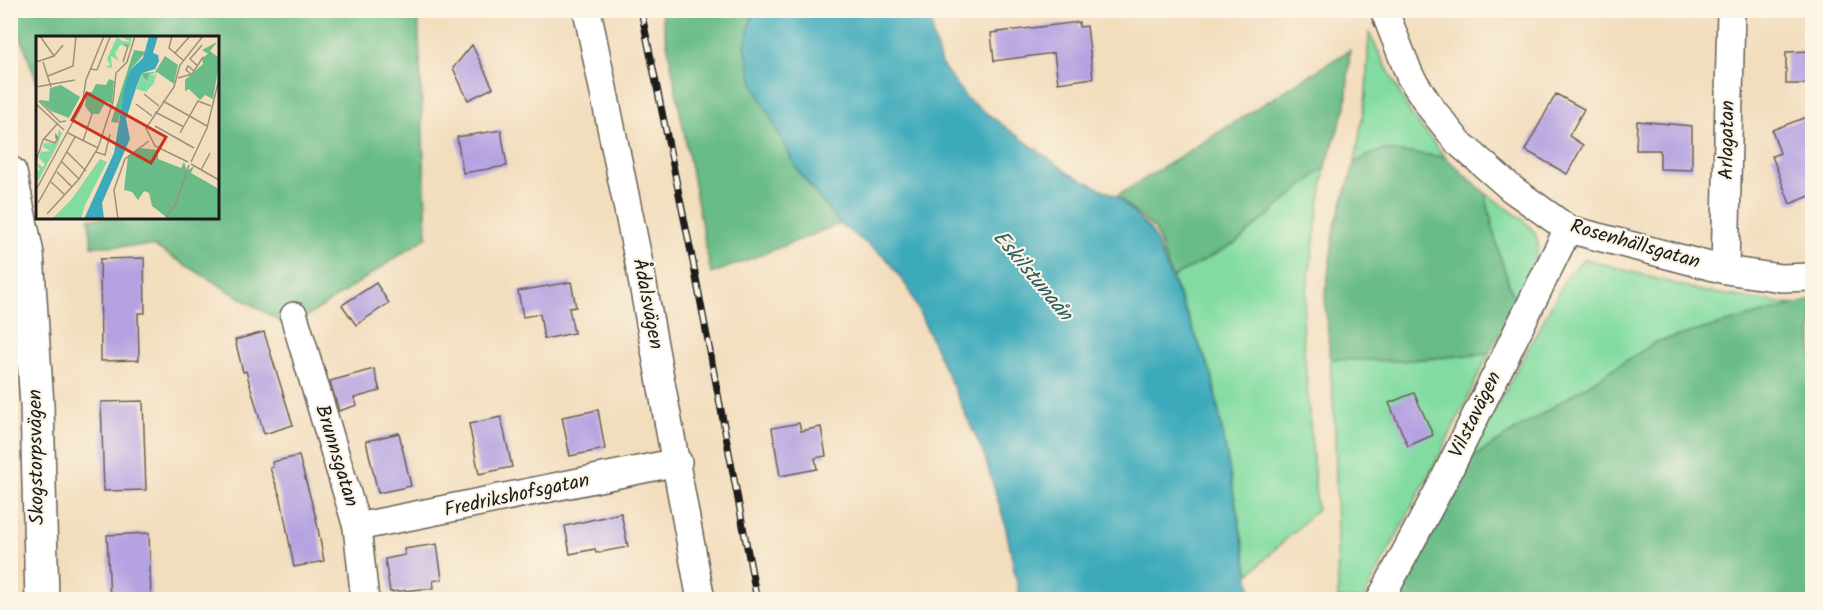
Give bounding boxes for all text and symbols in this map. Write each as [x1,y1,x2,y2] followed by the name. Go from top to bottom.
[36,36,219,219] inset map
[1711,100,1745,180] street label: Arlagatan
[1566,211,1704,279] street label: Rosenhällsgatan
[984,223,1081,330] water label: Eskilstunaån
[623,256,671,352] street label: Ådalsvägen
[1441,366,1511,464] street label: Vilstavägen
[20,389,54,525] street label: Skogstorpsvägen
[305,401,367,511] street label: Brunnsgatan
[441,465,593,527] street label: Fredrikshofsgatan

